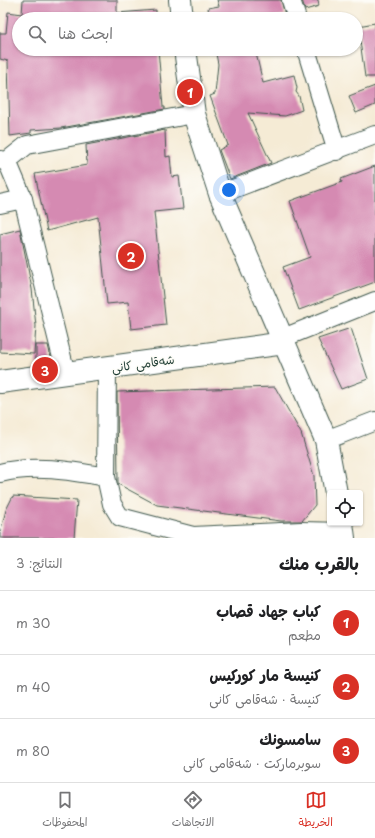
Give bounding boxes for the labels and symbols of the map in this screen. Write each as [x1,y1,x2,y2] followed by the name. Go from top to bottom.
[177,77,203,107] pin: 1
[219,180,239,200] your location
[118,241,144,271] pin: 2
[110,350,176,376] street label: شەقامی کانی
[32,355,58,385] pin: 3

